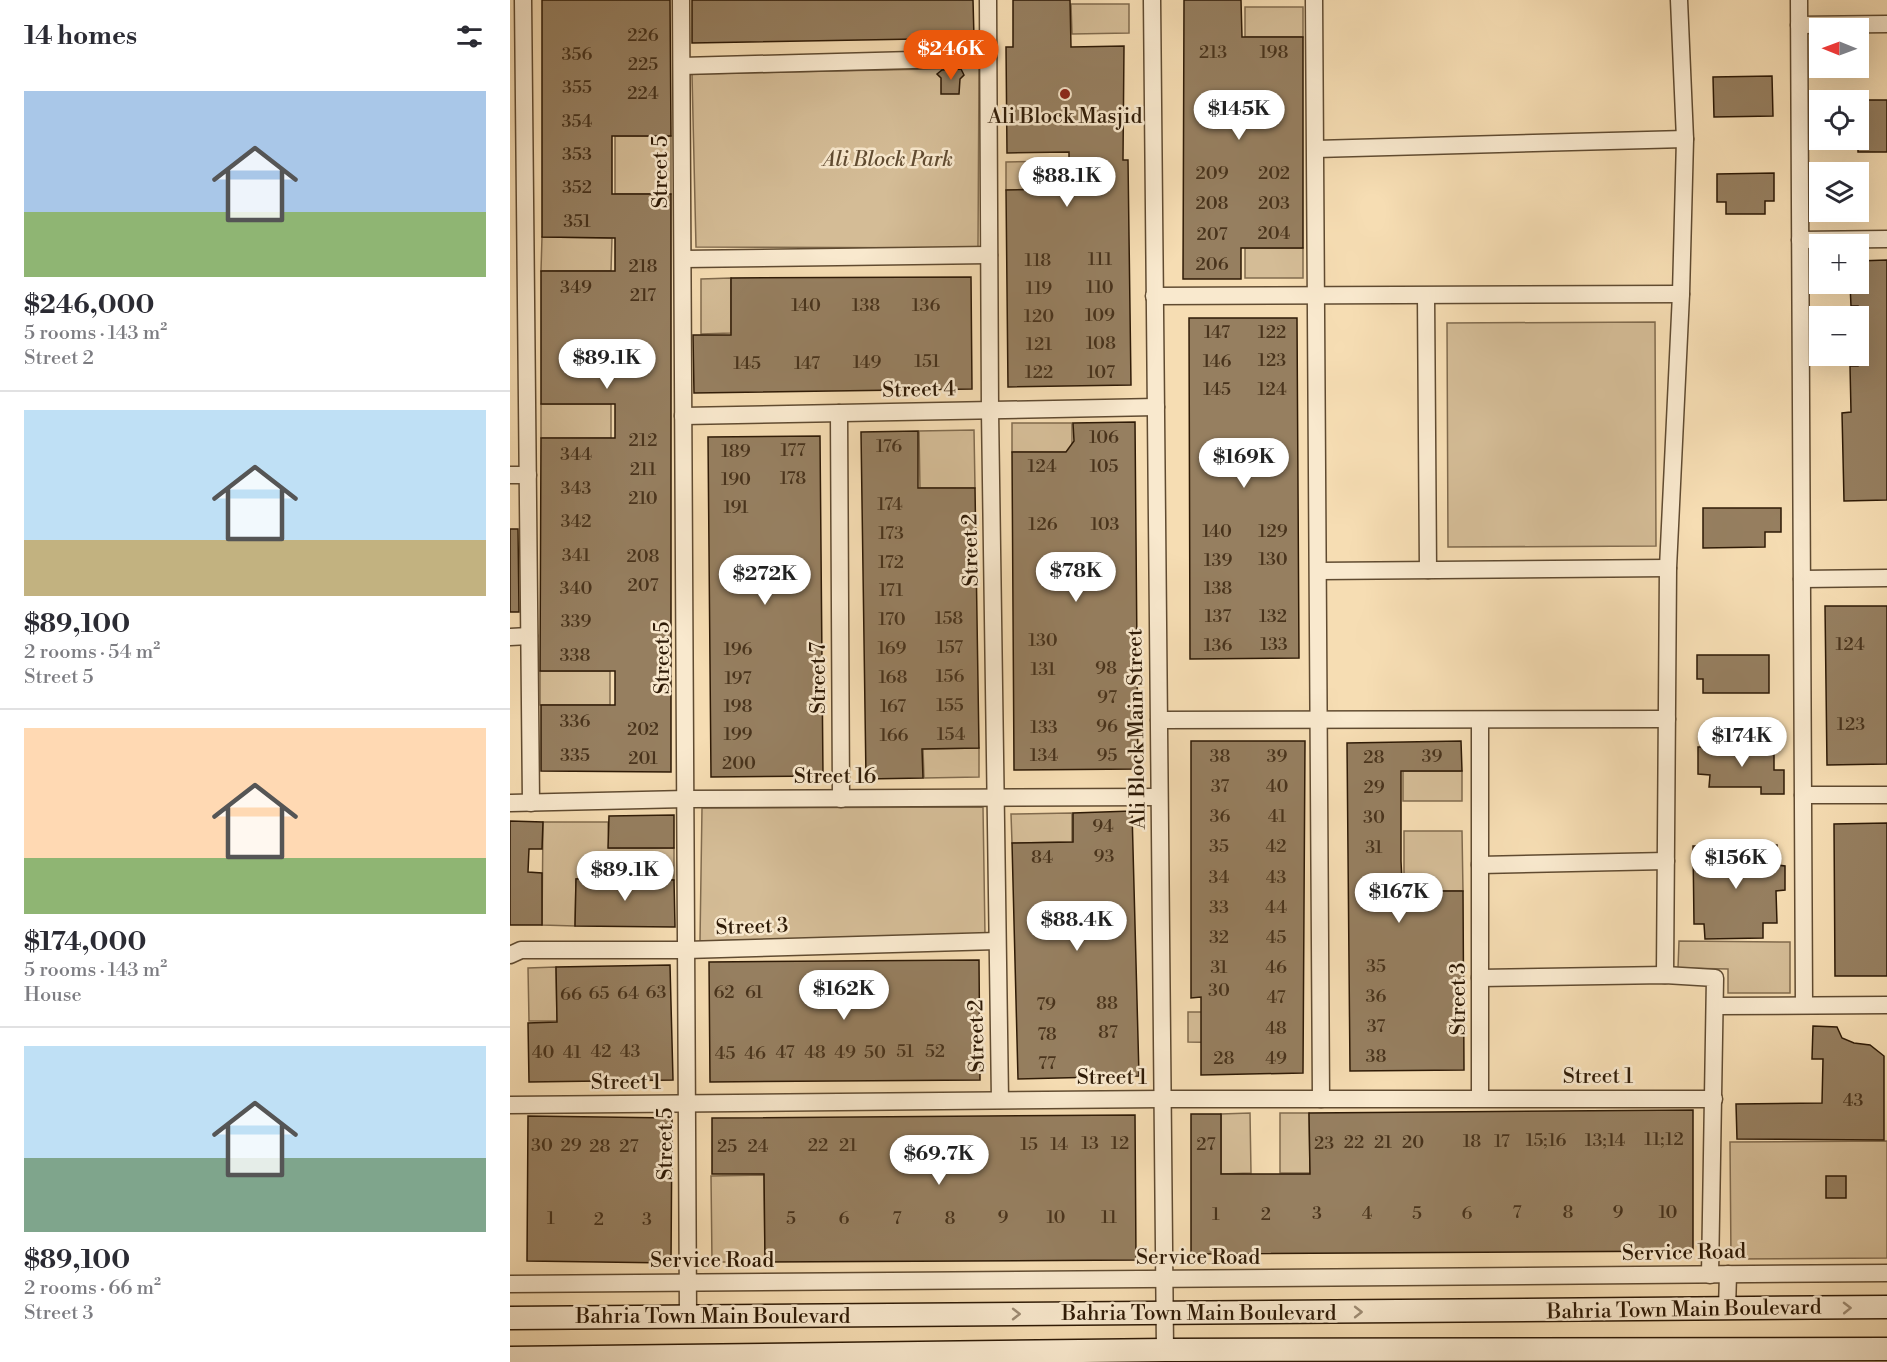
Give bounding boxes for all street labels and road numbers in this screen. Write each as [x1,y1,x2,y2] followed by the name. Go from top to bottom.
[648,136,674,208] street label: Street 5
[882,376,956,404] street label: Street 4
[957,513,985,587] street label: Street 2
[650,622,676,694] street label: Street 5
[1122,628,1152,830] street label: Ali Block Main Street
[806,642,832,714] street label: Street 7
[794,764,876,790] street label: Street 16
[715,913,789,941] street label: Street 3
[1446,963,1472,1035] street label: Street 3
[963,999,991,1073] street label: Street 2
[1563,1064,1633,1090] street label: Street 1
[1077,1065,1147,1091] street label: Street 1
[591,1070,661,1096] street label: Street 1
[653,1108,679,1180] street label: Street 5
[1622,1239,1746,1267] street label: Service Road
[1136,1245,1260,1271] street label: Service Road
[650,1248,774,1274] street label: Service Road
[1545,1295,1822,1325] street label: Bahria Town Main Boulevard
[1061,1301,1337,1327] street label: Bahria Town Main Boulevard
[575,1304,851,1330] street label: Bahria Town Main Boulevard

